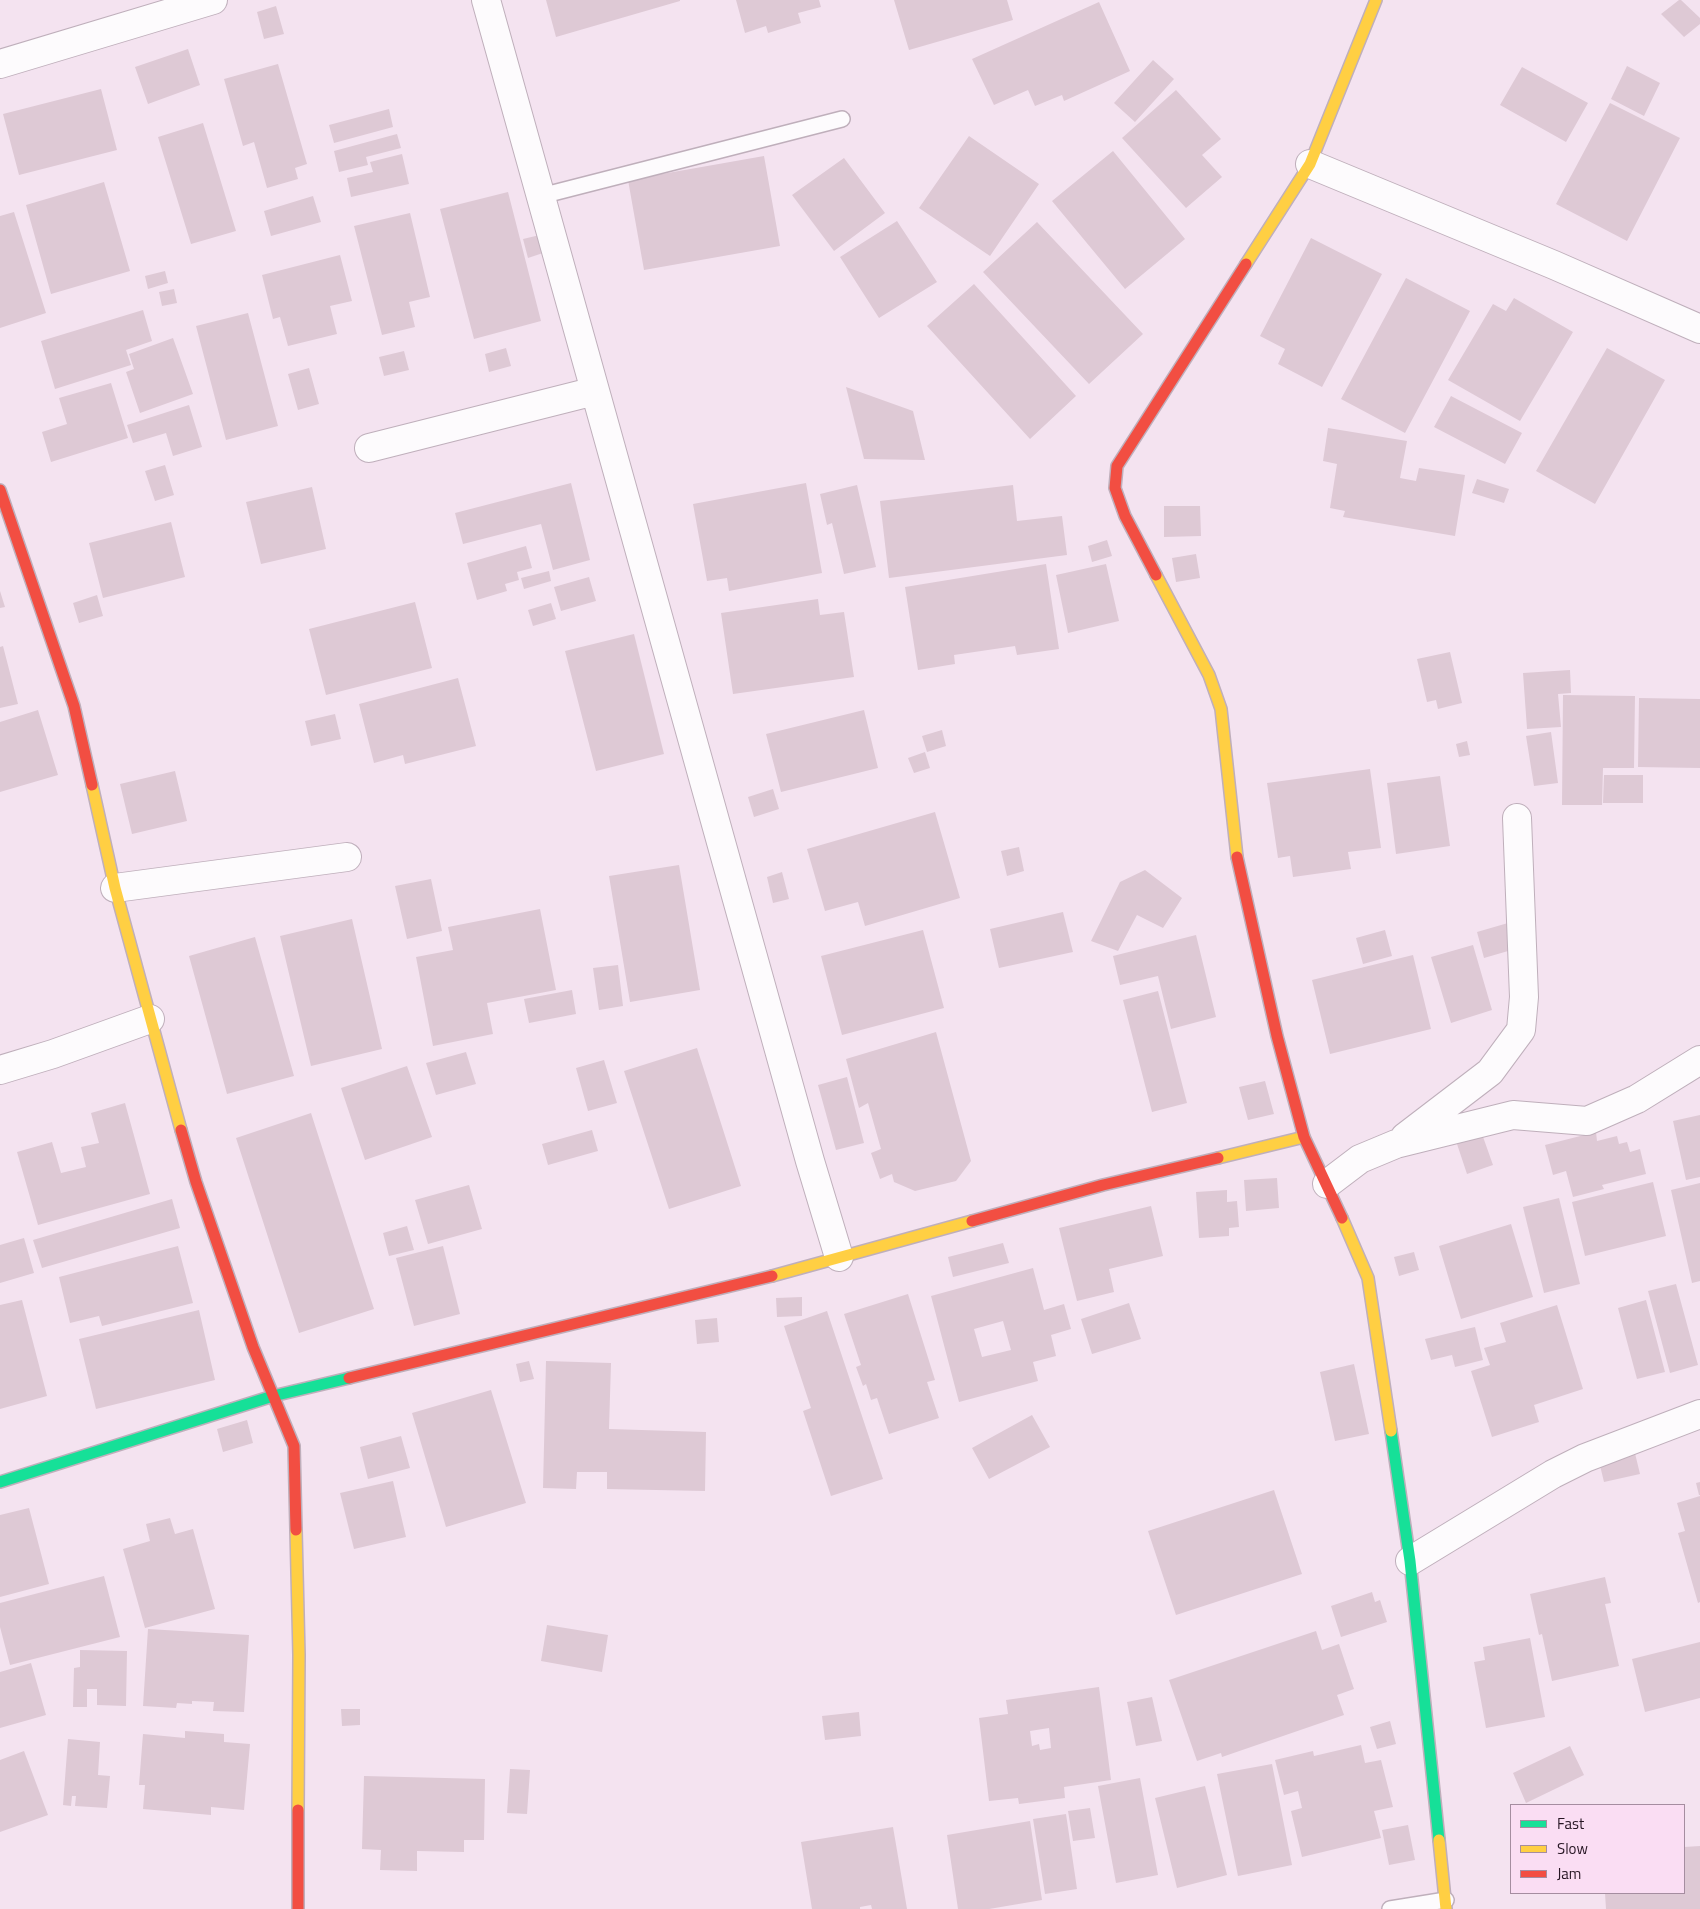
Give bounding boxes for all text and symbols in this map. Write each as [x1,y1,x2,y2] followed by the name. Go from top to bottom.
[1510,1804,1685,1894] legend
[1557,1812,1584,1835] text: Fast
[1557,1837,1588,1860] text: Slow
[1557,1862,1581,1885] text: Jam

